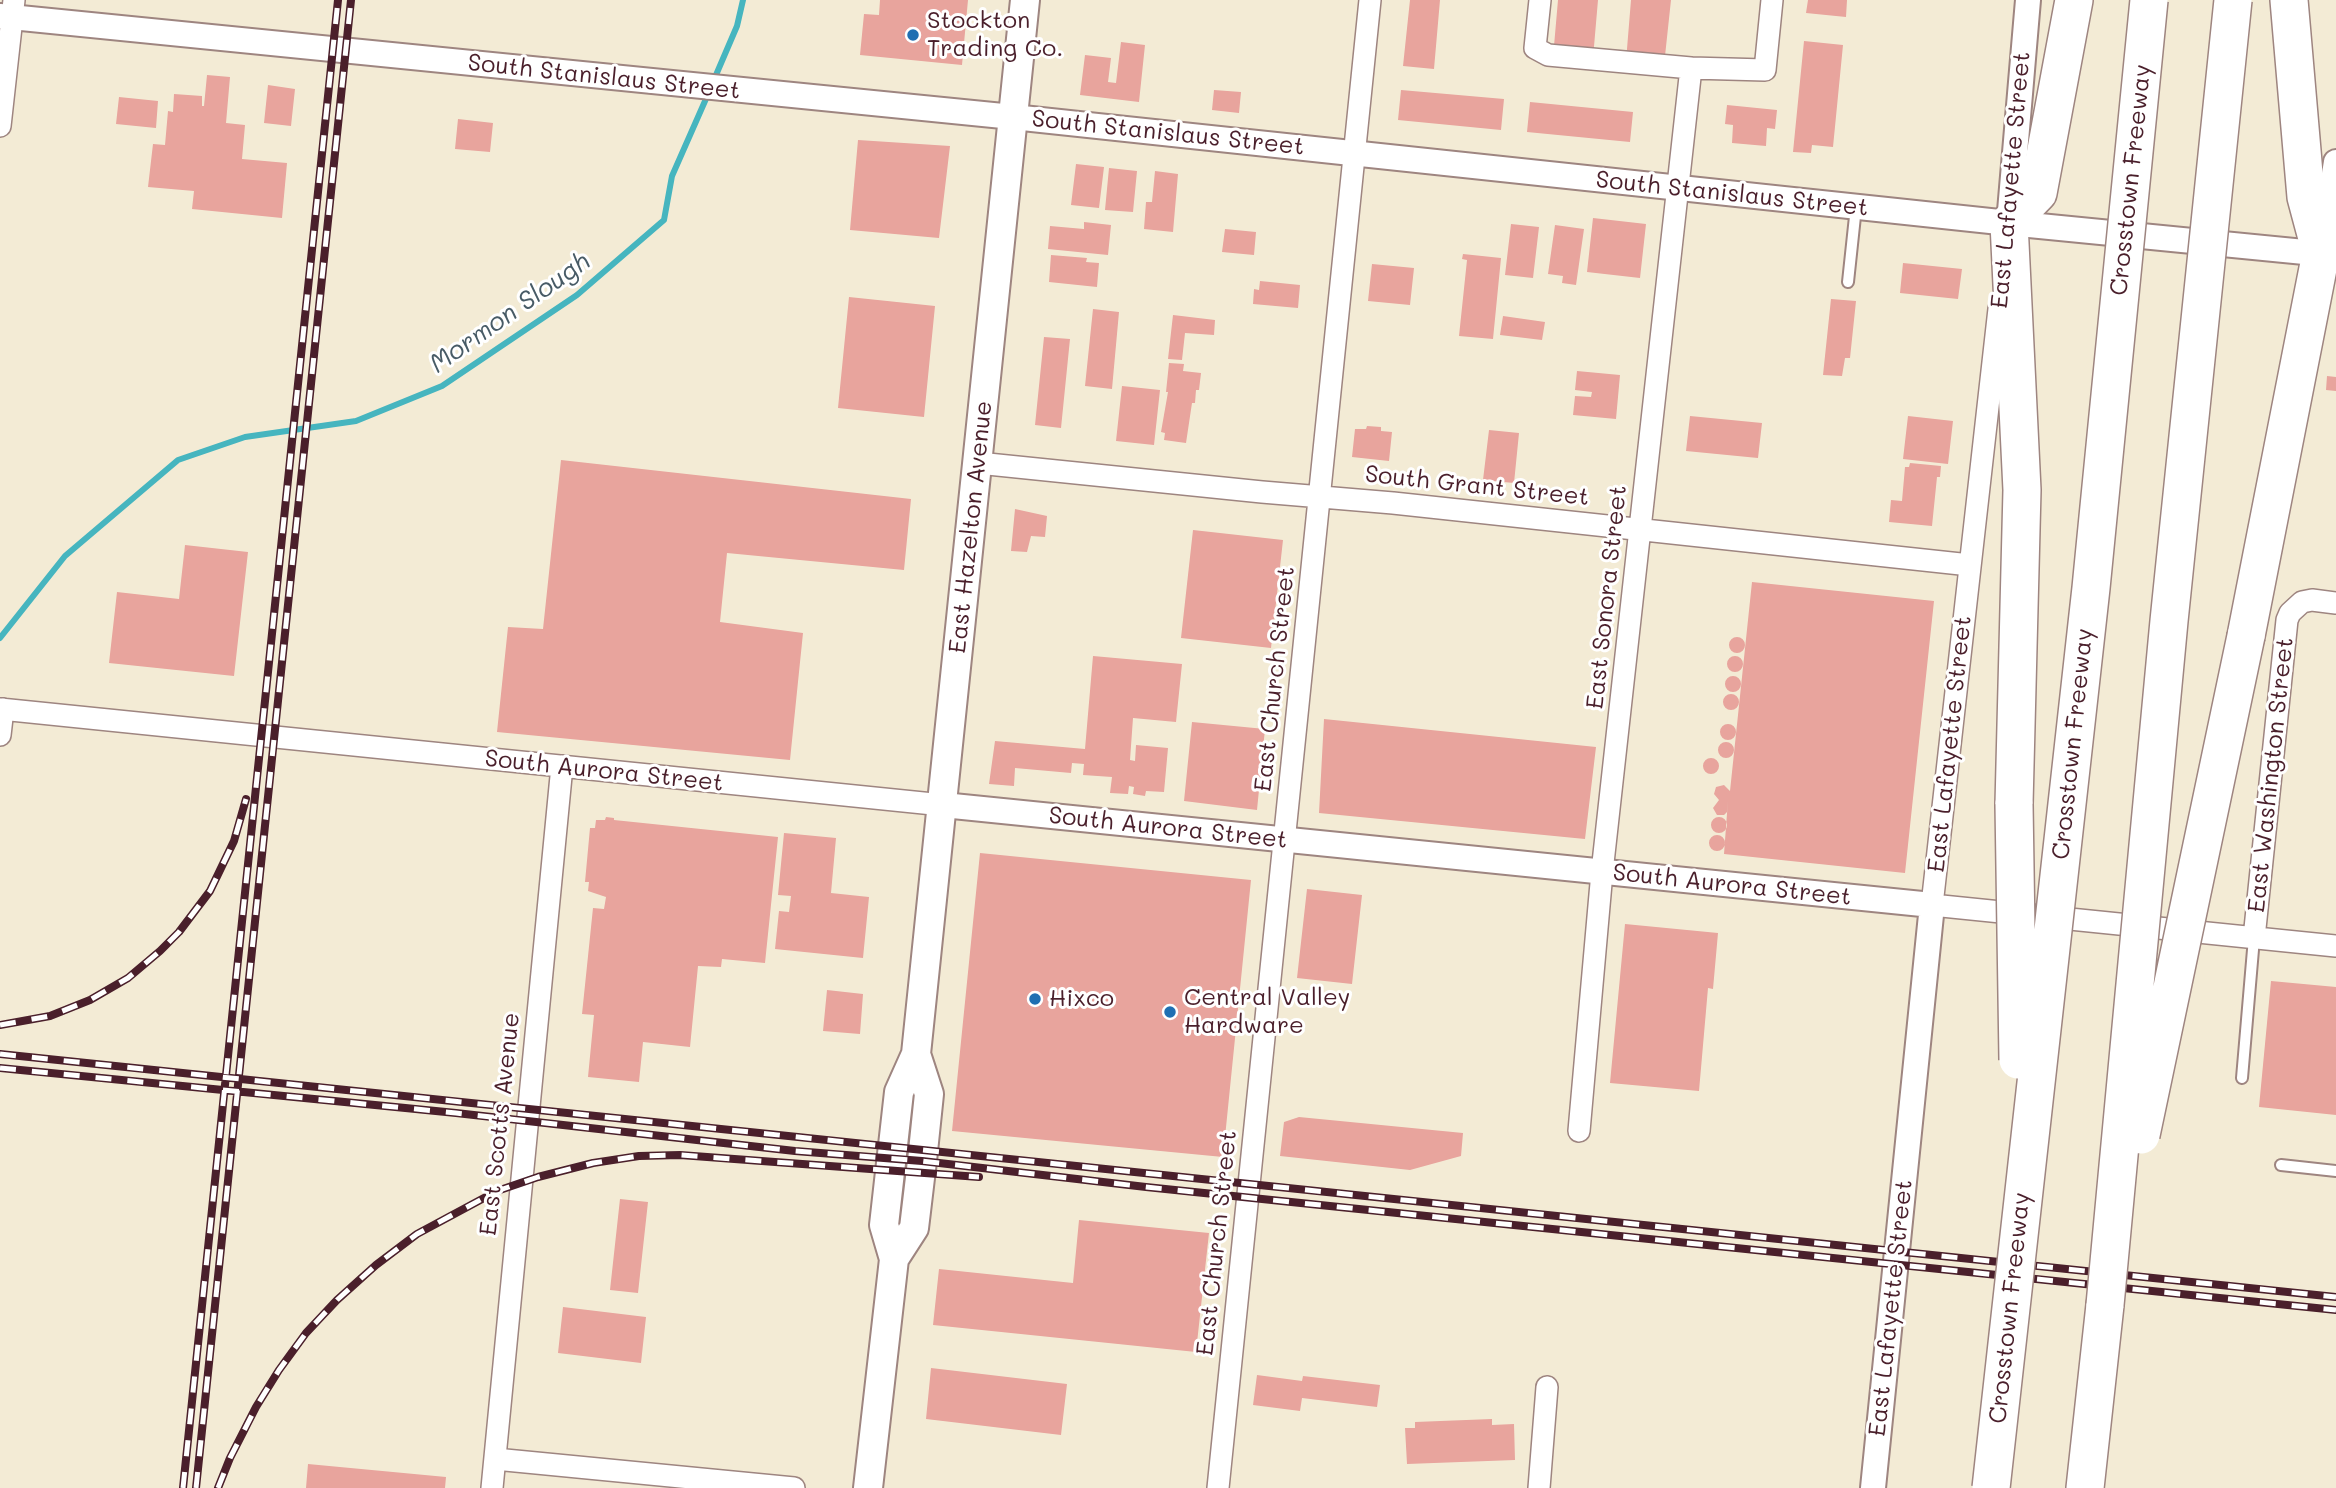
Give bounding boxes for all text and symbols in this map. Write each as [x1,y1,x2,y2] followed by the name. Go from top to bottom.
[927,7,1063,63] place label: Stockton Trading Co.
[905,27,921,43] marker: Stockton Trading Co.
[466,48,742,106] street label: South Stanislaus Street
[1985,50,2037,310] street label: East Lafayette Street
[2105,63,2157,297] street label: Crosstown Freeway
[1030,104,1306,162] street label: South Stanislaus Street
[1594,165,1870,223] street label: South Stanislaus Street
[424,246,596,380] water label: Mormon Slough
[943,399,999,655] street label: East Hazelton Avenue
[1363,460,1591,512] street label: South Grant Street
[1581,484,1633,710] street label: East Sonora Street
[1249,565,1301,793] street label: East Church Street
[1922,614,1978,874] street label: East Lafayette Street
[2047,627,2099,861] street label: Crosstown Freeway
[2242,636,2300,914] street label: East Washington Street
[483,744,725,798] street label: South Aurora Street
[1047,801,1289,855] street label: South Aurora Street
[1611,858,1853,912] street label: South Aurora Street
[1184,984,1350,1040] place label: Central Valley Hardware
[1049,985,1114,1013] place label: Hixco
[1027,991,1043,1007] marker: Hixco
[1162,1004,1178,1020] marker: Central Valley Hardware
[474,1011,526,1237] street label: East Scotts Avenue
[1191,1129,1243,1357] street label: East Church Street
[1863,1178,1919,1438] street label: East Lafayette Street
[1984,1191,2036,1425] street label: Crosstown Freeway

